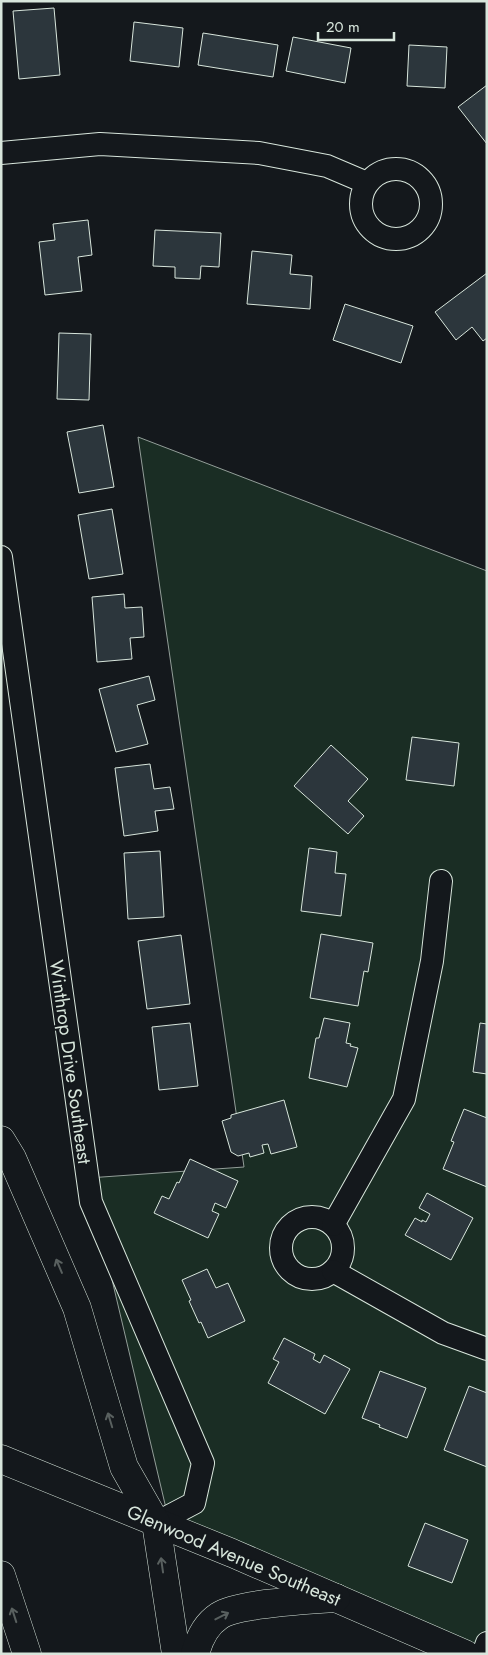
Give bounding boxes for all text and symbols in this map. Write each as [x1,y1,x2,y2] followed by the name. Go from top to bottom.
[318,10,394,42] scale bar
[326,16,360,38] text: 20 m
[43,958,98,1166] street label: Winthrop Drive Southeast
[53,1259,63,1274] one-way arrow
[105,1412,115,1428] one-way arrow
[123,1498,345,1613] street label: Glenwood Avenue Southeast
[157,1557,167,1573] one-way arrow
[9,1607,18,1623] one-way arrow
[214,1611,229,1621] one-way arrow

